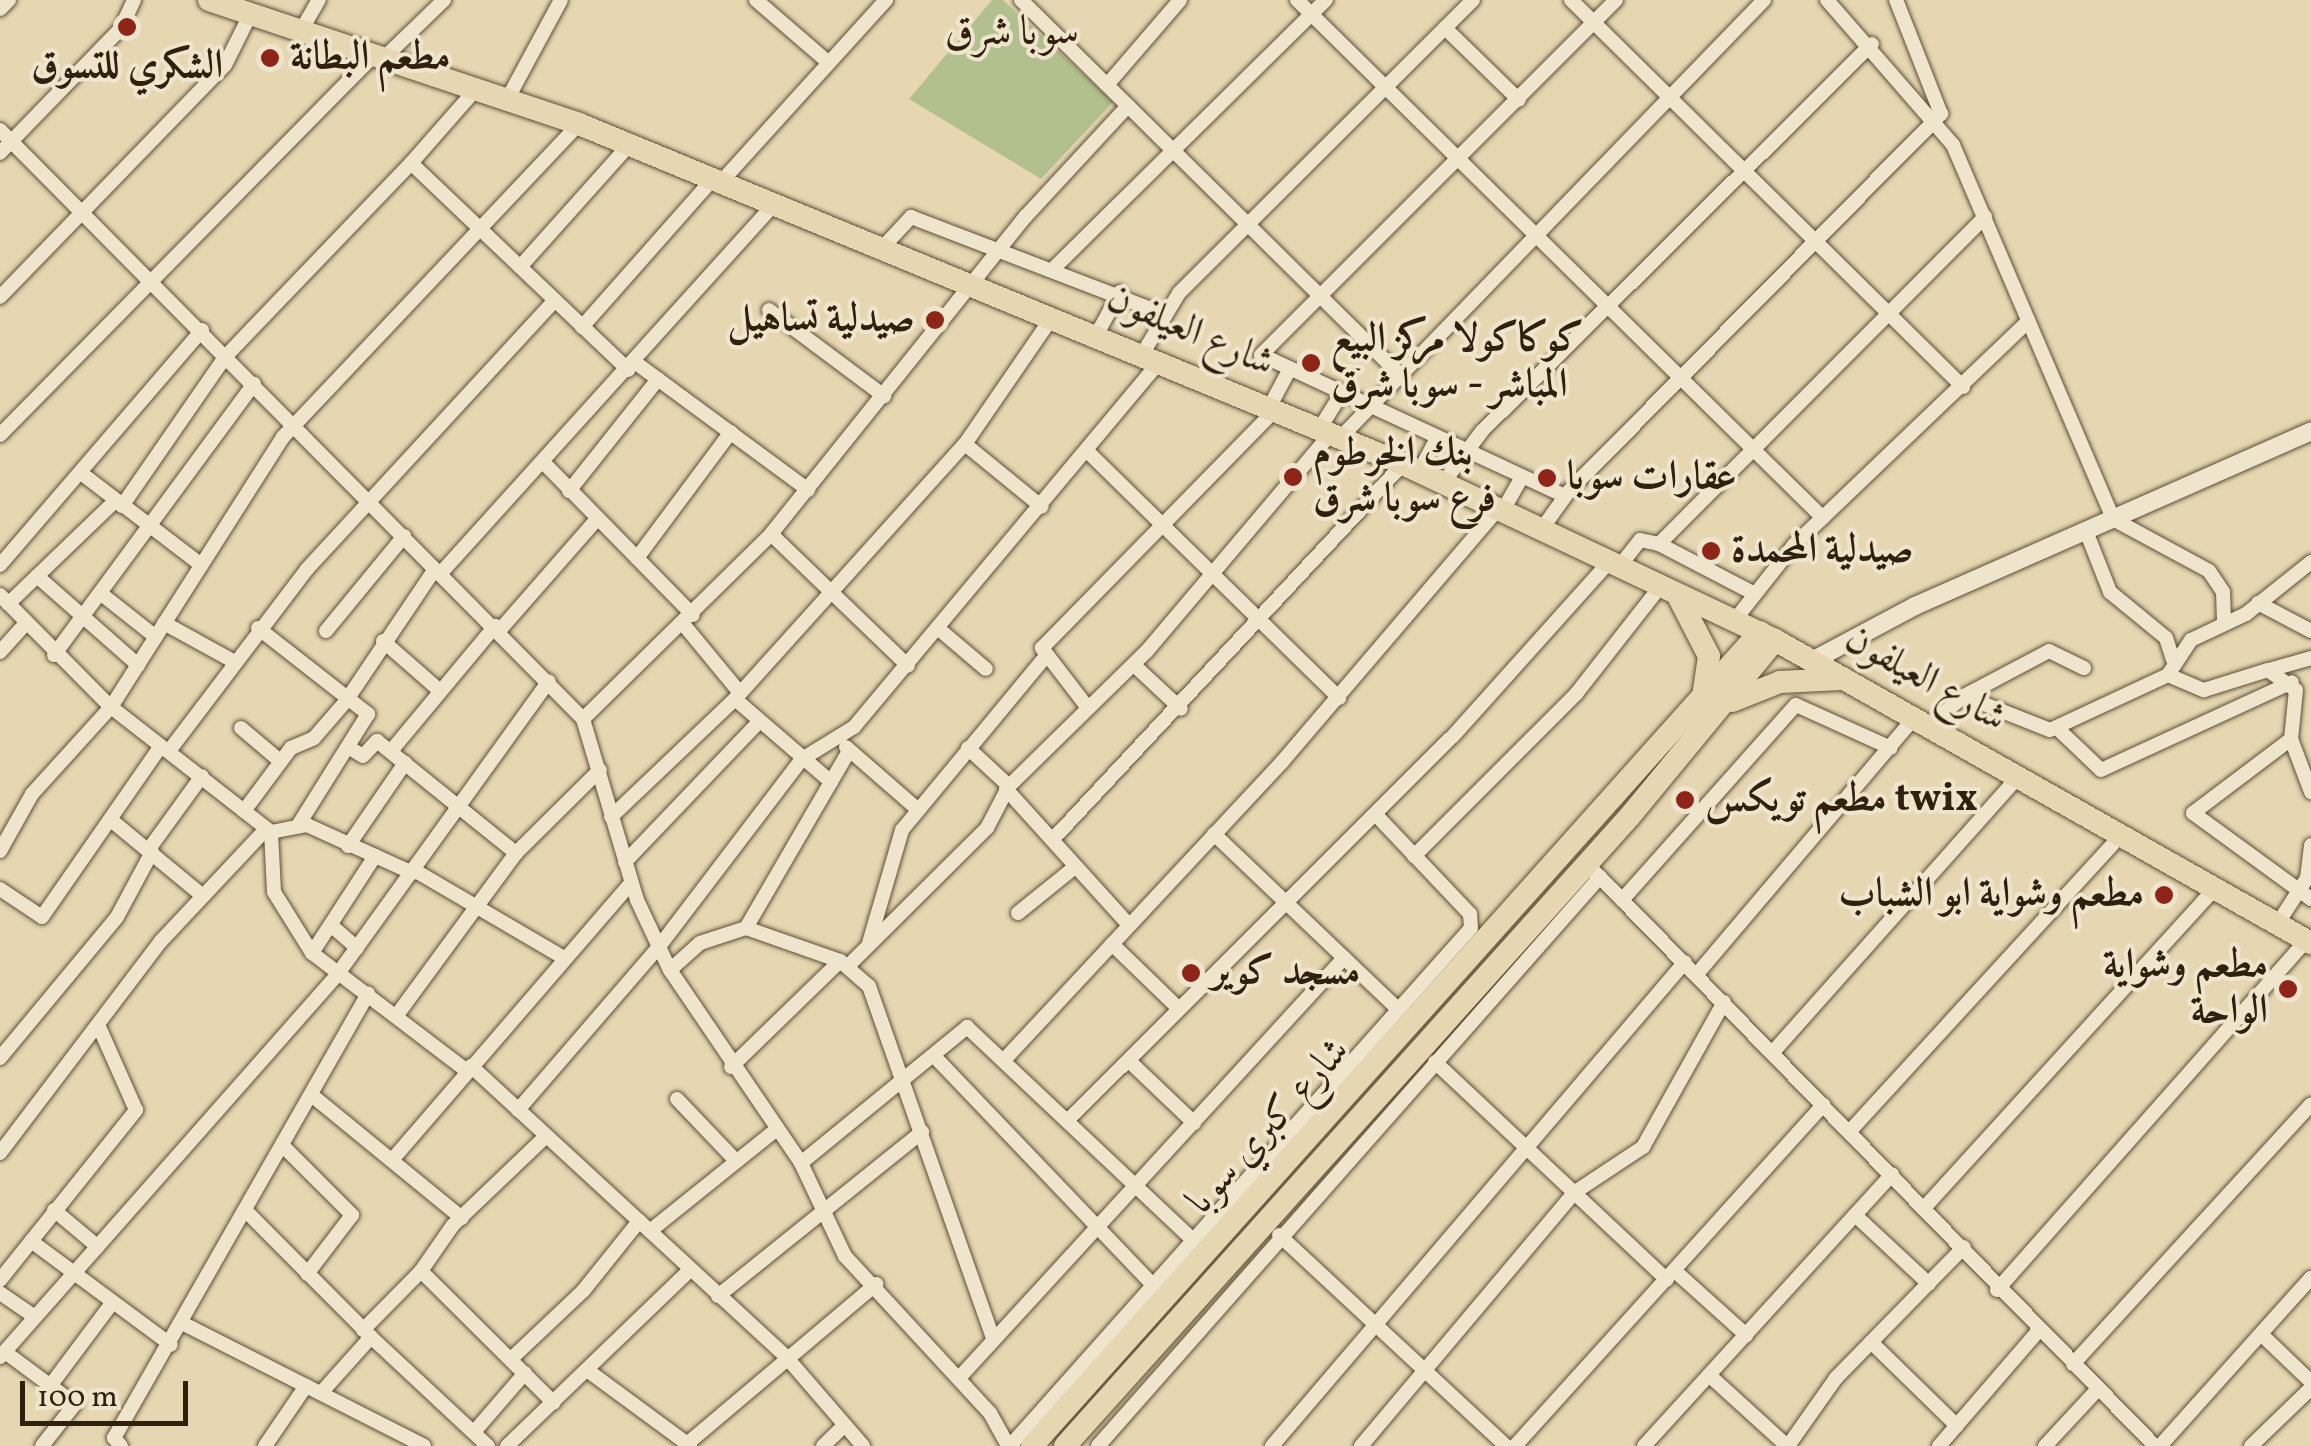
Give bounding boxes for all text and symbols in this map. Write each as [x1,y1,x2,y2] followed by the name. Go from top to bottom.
[945,9,1079,59] district label: سوبا شرق
[116,16,138,38] marker: الشكري للتسوق
[290,34,451,82] place label: مطعم البطانة
[31,43,223,91] place label: الشكري للتسوق
[259,47,281,69] marker: مطعم البطانة
[1099,275,1281,389] street label: شارع العيلفون
[727,296,915,344] place label: صيدلية تساهيل
[924,309,946,331] marker: صيدلية تساهيل
[1331,316,1584,410] place label: كوكاكولا مركز البيع المباشر - سوبا شرق
[1300,352,1322,374] marker: كوكاكولا مركز البيع المباشر - سوبا شرق
[1313,430,1496,524] place label: بنك الخرطوم فرع سوبا شرق
[1567,454,1737,502] place label: عقارات سوبا
[1282,466,1304,488] marker: بنك الخرطوم فرع سوبا شرق
[1536,467,1558,489] marker: عقارات سوبا
[1731,527,1914,575] place label: صيدلية المحمدة
[1700,540,1722,562] marker: صيدلية المحمدة
[1836,616,2014,744] street label: شارع العيلفون
[1705,776,1978,824] place label: مطعم تويكس twix
[1674,789,1696,811] marker: مطعم تويكس twix
[1838,871,2144,919] place label: مطعم وشواية ابو الشباب
[2153,884,2175,906] marker: مطعم وشواية ابو الشباب
[2103,942,2268,1036] place label: مطعم وشواية الواحة
[1211,949,1360,997] place label: مسجد كوير
[1180,962,1202,984] marker: مسجد كوير
[2277,978,2299,1000] marker: مطعم وشواية الواحة
[1177,1029,1361,1225] street label: شارع كبري سوبا
[25,1361,192,1423] scale bar
[37,1377,118,1419] text: 100 m

